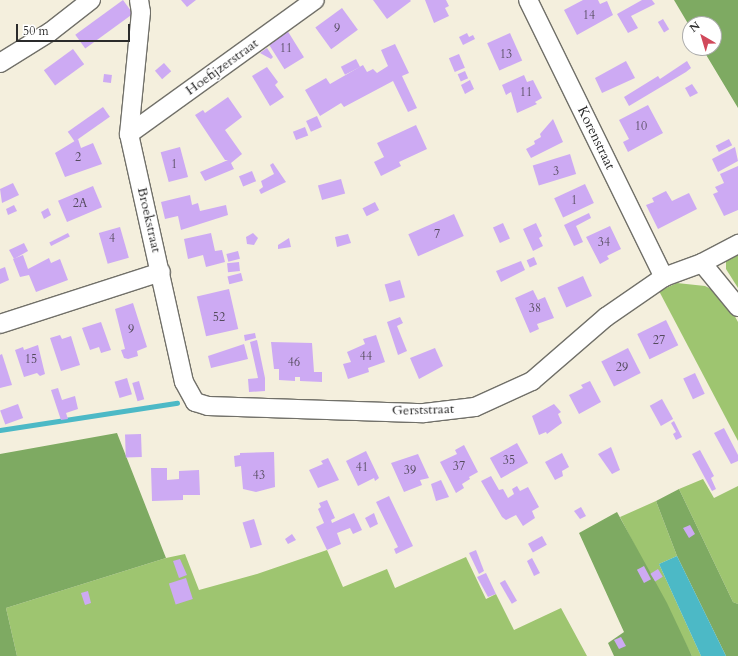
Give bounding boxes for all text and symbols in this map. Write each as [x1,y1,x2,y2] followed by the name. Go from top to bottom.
[583,9,595,23] house number: 14
[18,16,132,42] scale bar
[682,16,722,56] north arrow
[687,18,703,36] text: N
[334,22,340,36] house number: 9
[23,23,49,39] text: 50 m
[182,35,262,99] street label: Hoefijzerstraat
[280,42,292,56] house number: 11
[500,48,512,62] house number: 13
[520,86,532,100] house number: 11
[574,104,618,172] street label: Korenstraat
[635,120,647,134] house number: 10
[75,151,81,165] house number: 2
[171,158,177,172] house number: 1
[553,165,559,179] house number: 3
[133,186,165,254] street label: Broekstraat
[571,194,577,208] house number: 1
[73,197,87,211] house number: 2A
[434,228,440,242] house number: 7
[109,232,115,246] house number: 4
[598,236,610,250] house number: 34
[529,302,541,316] house number: 38
[213,311,225,325] house number: 52
[128,323,134,337] house number: 9
[653,334,665,348] house number: 27
[360,350,372,364] house number: 44
[25,353,37,367] house number: 15
[288,356,300,370] house number: 46
[616,361,628,375] house number: 29
[392,401,454,419] street label: Gerststraat
[503,454,515,468] house number: 35
[453,460,465,474] house number: 37
[356,461,368,475] house number: 41
[404,464,416,478] house number: 39
[253,469,265,483] house number: 43

